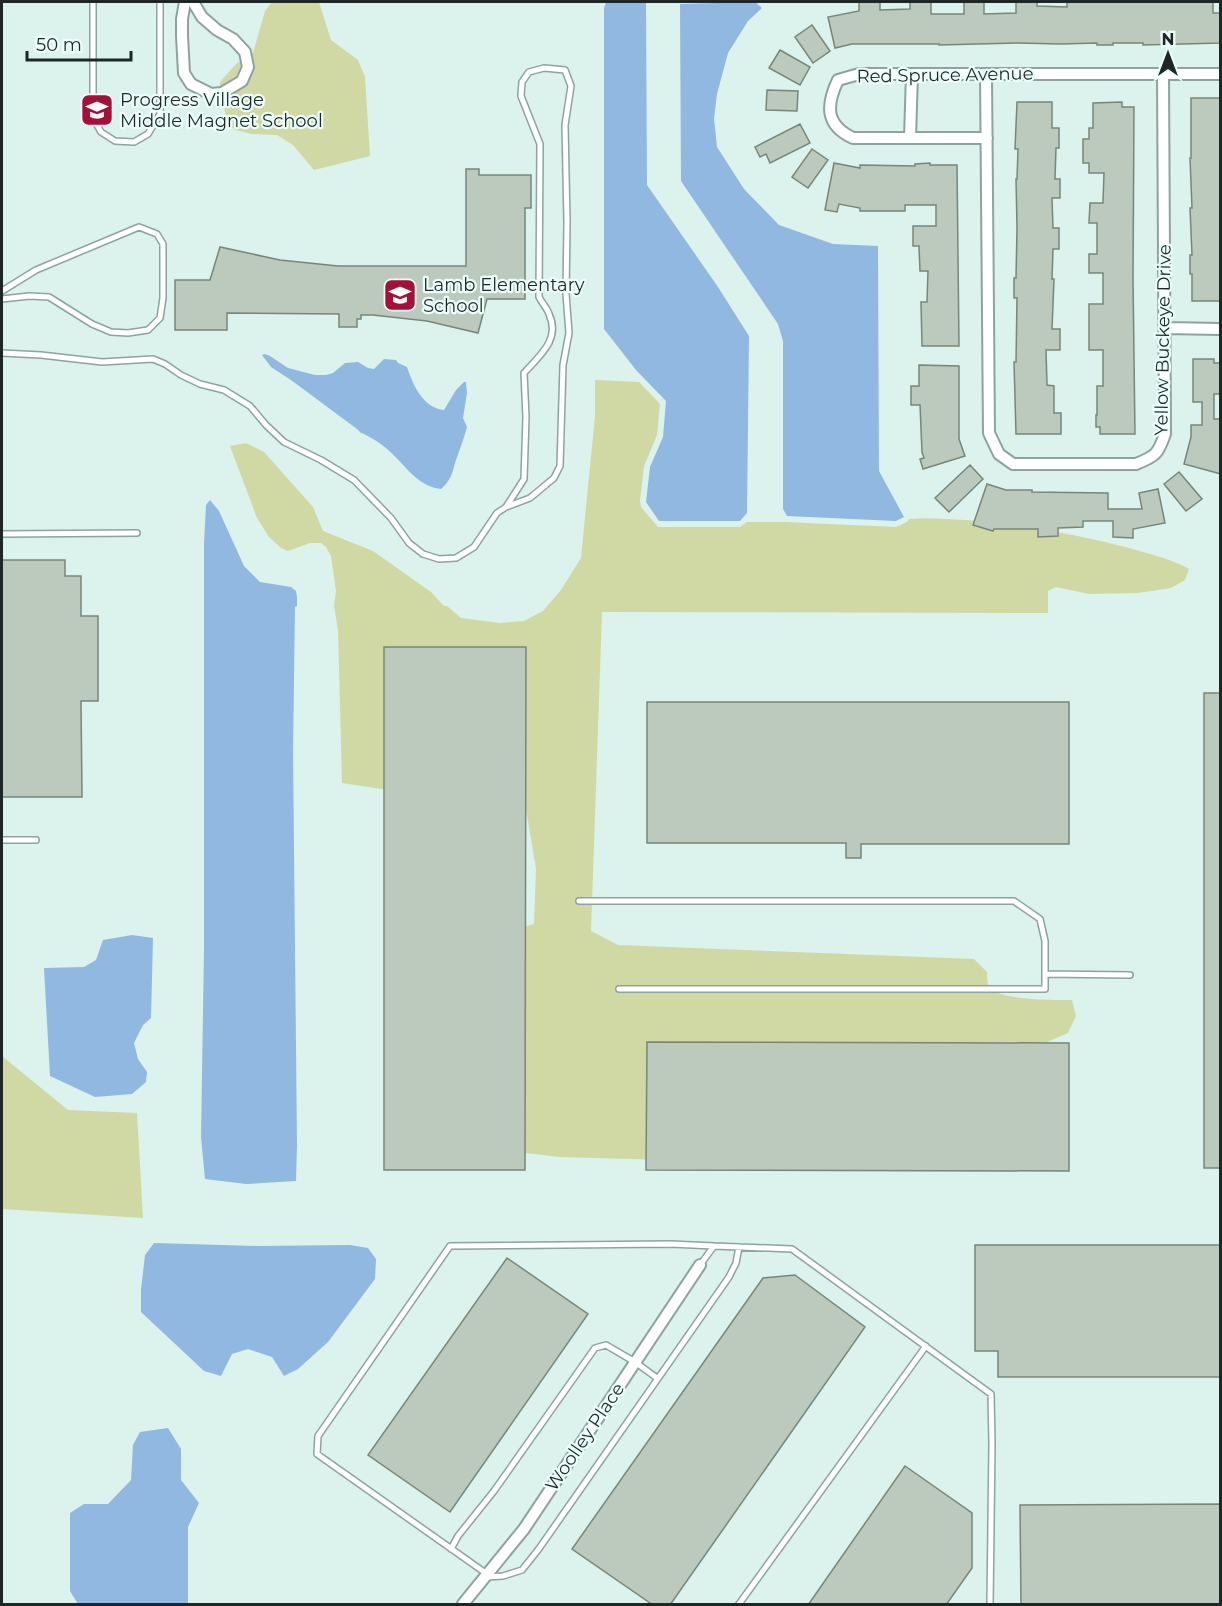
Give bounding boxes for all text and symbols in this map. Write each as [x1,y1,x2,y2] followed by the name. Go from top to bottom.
[27,24,130,62] scale bar
[1138,24,1198,84] north arrow
[1162,30,1174,49] text: N
[36,34,82,56] text: 50 m
[856,62,1034,88] street label: Red Spruce Avenue
[120,89,323,132] place label: Progress Village Middle Magnet School
[79,92,115,128] school or university icon: Progress Village Middle Magnet School
[1150,244,1176,436] street label: Yellow Buckeye Drive
[423,274,585,317] place label: Lamb Elementary School
[382,277,418,313] school or university icon: Lamb Elementary School
[541,1379,629,1495] street label: Woolley Place

